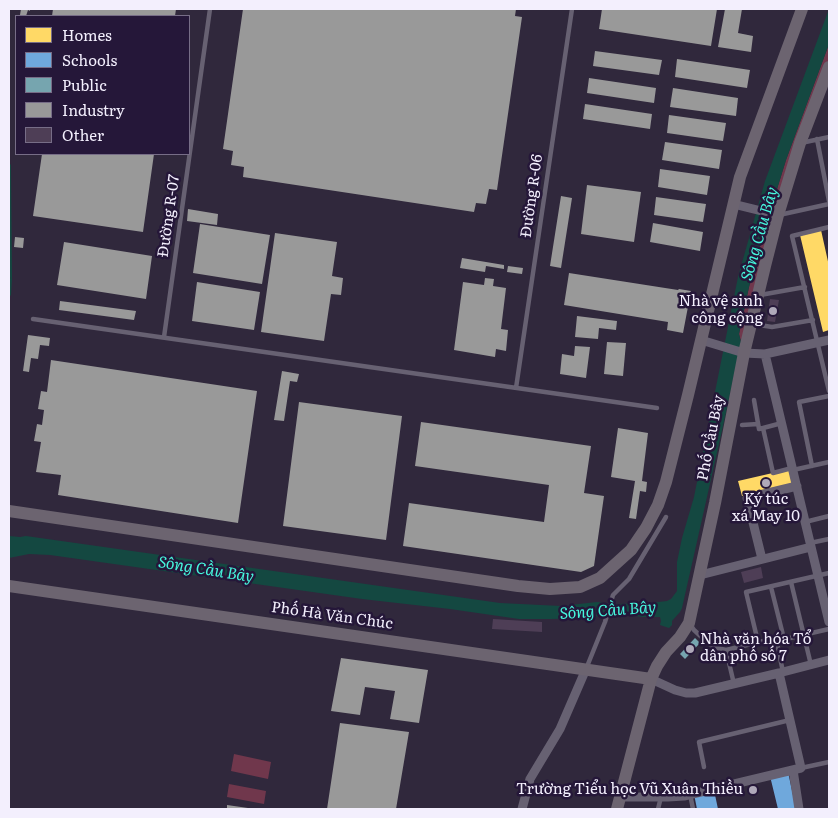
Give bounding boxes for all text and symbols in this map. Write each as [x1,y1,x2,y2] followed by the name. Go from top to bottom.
[15,15,190,155] legend
[62,23,112,46] text: Homes
[62,48,117,71] text: Schools
[62,73,107,96] text: Public
[62,98,125,121] text: Industry
[62,123,104,146] text: Other
[517,153,547,239] street label: Đường R-06
[154,173,184,259] street label: Đường R-07
[737,185,783,283] water label: Sông Cầu Bây
[679,293,763,328] place label: Nhà vệ sinh công cộng
[767,305,779,317] marker: Nhà vệ sinh công cộng
[694,394,728,482] street label: Phố Cầu Bây
[760,477,772,489] marker: Ký túc xá May 10
[732,491,800,526] place label: Ký túc xá May 10
[157,553,255,587] water label: Sông Cầu Bây
[559,598,657,624] water label: Sông Cầu Bây
[270,599,394,633] street label: Phố Hà Văn Chúc
[700,631,811,666] place label: Nhà văn hóa Tổ dân phố số 7
[684,643,696,655] marker: Nhà văn hóa Tổ dân phố số 7
[516,781,743,799] place label: Trường Tiểu học Vũ Xuân Thiều
[747,784,759,796] marker: Trường Tiểu học Vũ Xuân Thiều

